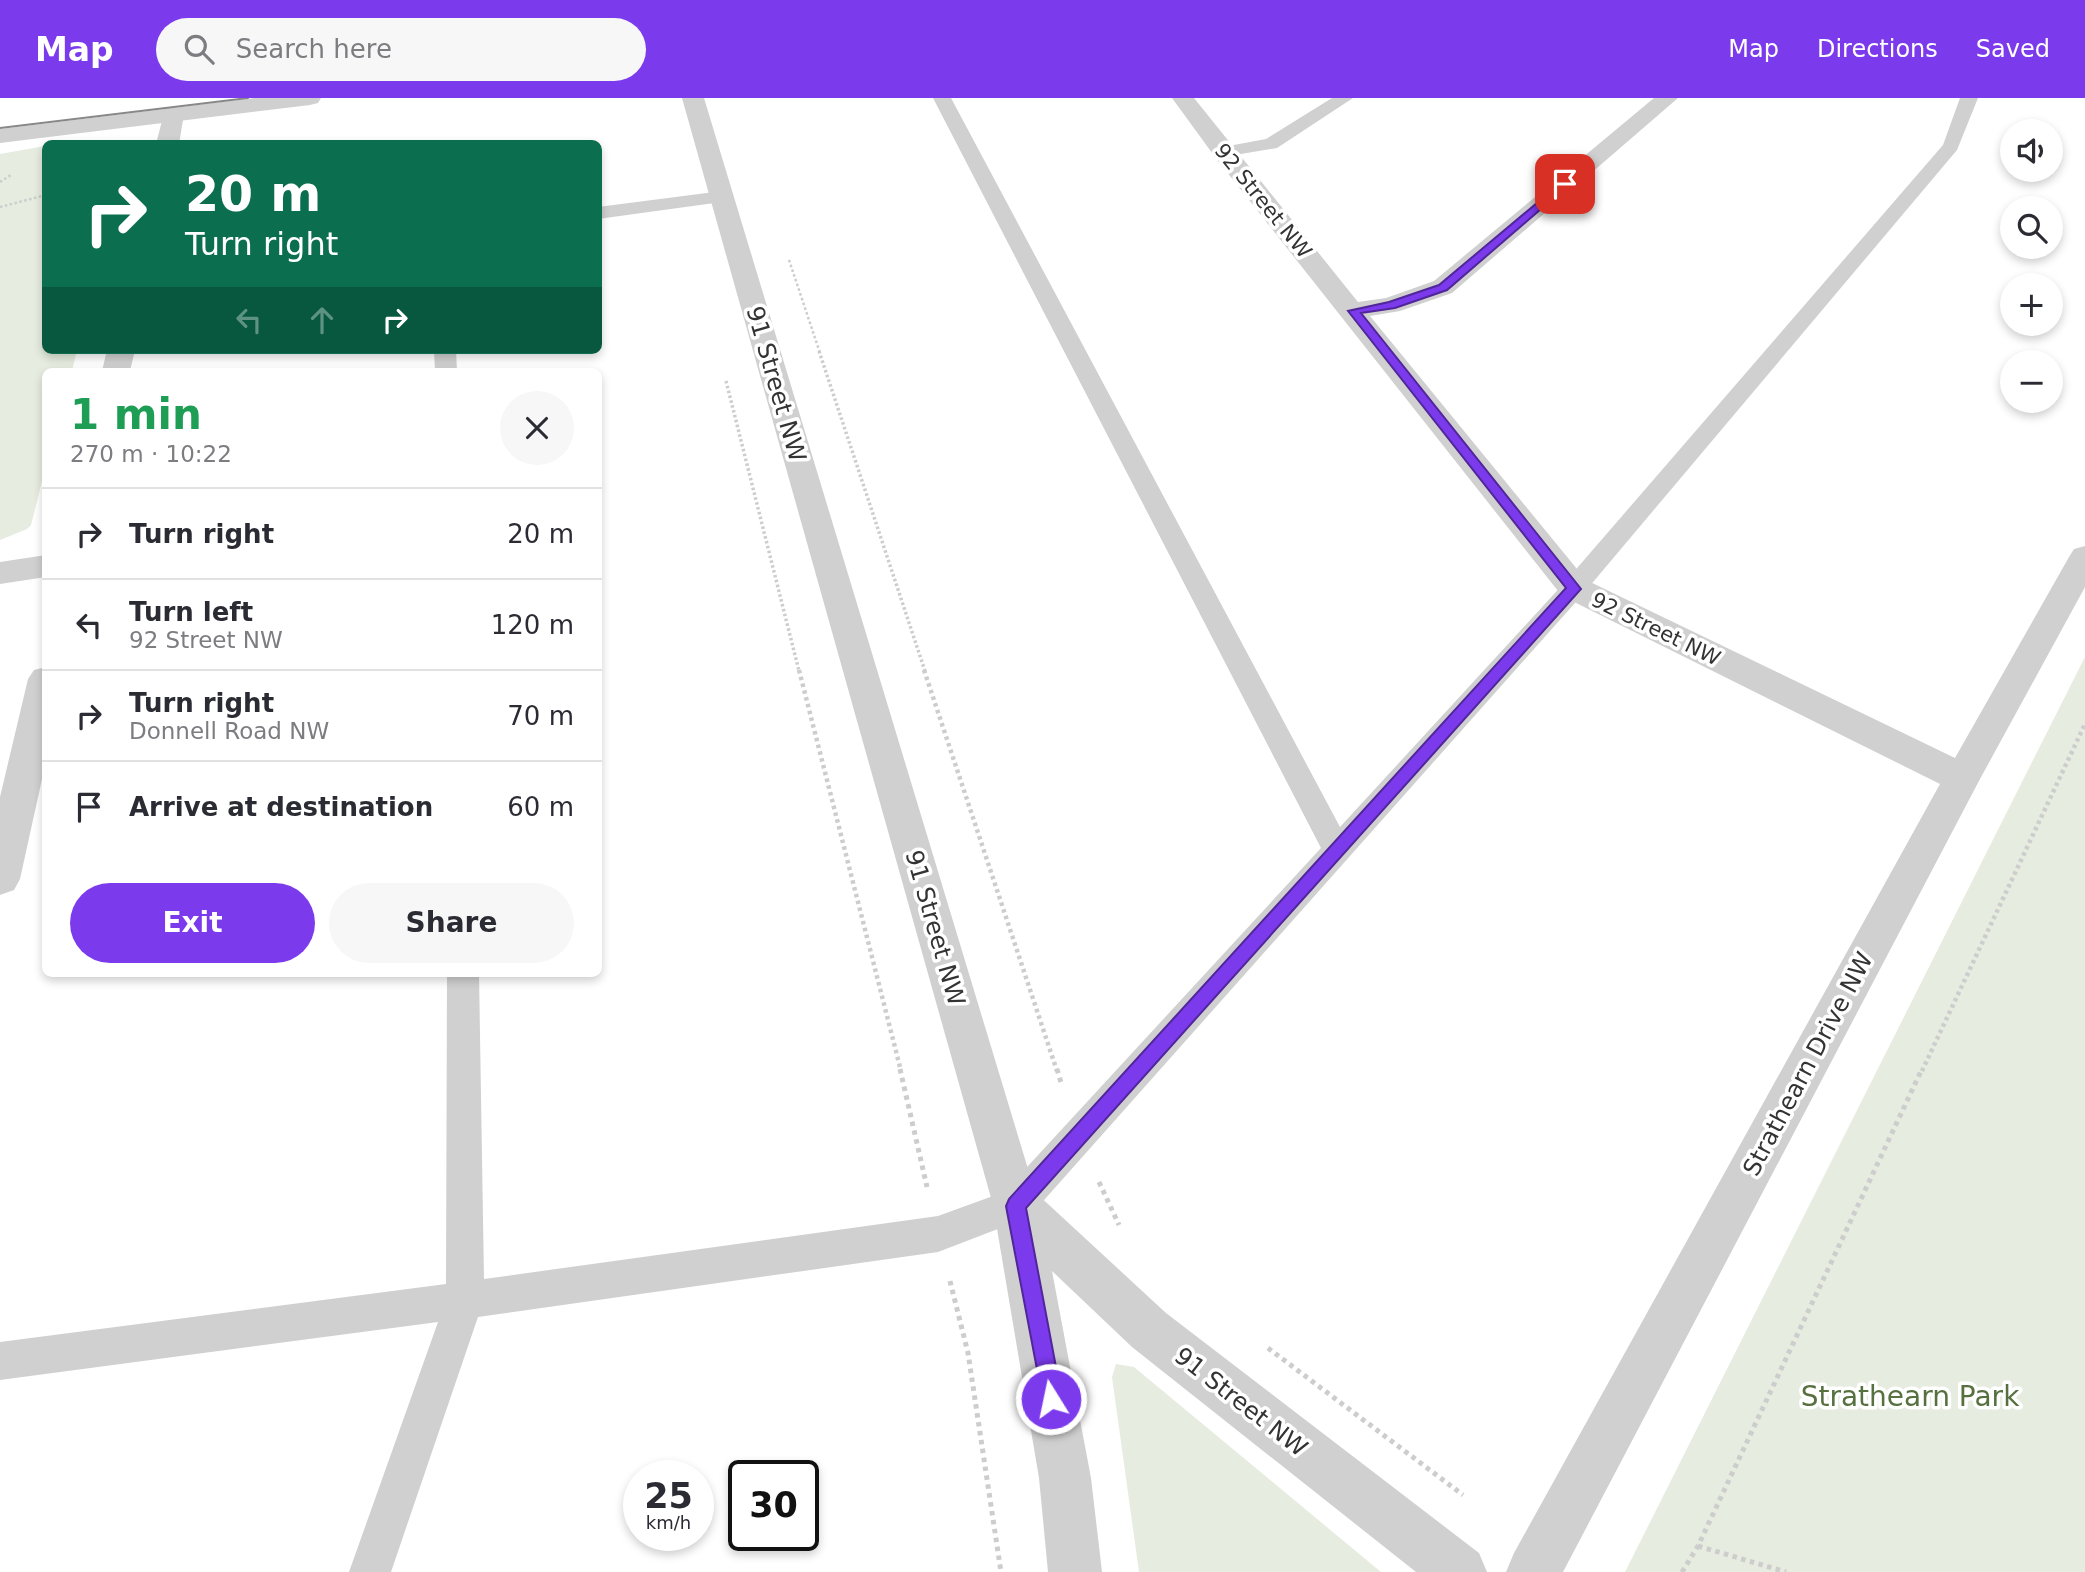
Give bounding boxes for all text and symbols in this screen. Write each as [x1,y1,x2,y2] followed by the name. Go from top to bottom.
[156,18,646,81] search box
[35,30,114,69] text: Map
[180,30,218,68] icon: search
[236,34,392,64] text: Search here
[1728,35,1779,63] text: Map
[1817,35,1938,63] text: Directions
[1976,35,2050,63] text: Saved
[2000,119,2063,413] map controls
[2000,119,2063,182] button: sound
[1210,139,1317,263] street label: 92 Street NW
[1535,154,1595,214] pin
[1546,165,1584,203] icon: arrive
[185,166,321,223] text: 20 m
[70,168,161,259] icon: right
[2000,196,2063,259] button: search
[185,225,338,263] text: Turn right
[2000,273,2063,336] button: +
[230,301,268,339] icon: left
[303,301,341,339] icon: ahead
[376,301,414,339] icon: right
[740,303,812,465] street label: 91 Street NW
[2000,350,2063,413] button: −
[70,390,202,439] text: 1 min
[500,391,574,465] button: close
[70,441,232,467] text: 270 m · 10:22
[70,515,108,553] icon: right
[129,519,274,549] text: Turn right
[507,519,574,549] text: 20 m
[1588,587,1725,671] street label: 92 Street NW
[129,597,253,627] text: Turn left
[70,606,108,644] icon: left
[491,610,574,640] text: 120 m
[129,627,283,653] text: 92 Street NW
[129,688,274,718] text: Turn right
[70,697,108,735] icon: right
[507,701,574,731] text: 70 m
[129,718,329,744] text: Donnell Road NW
[70,788,108,826] icon: arrive
[129,792,433,822] text: Arrive at destination
[507,792,574,822] text: 60 m
[899,847,971,1009] street label: 91 Street NW
[70,883,315,963] button: Exit
[329,883,574,963] button: Share
[1737,948,1879,1180] street label: Strathearn Drive NW
[1169,1342,1313,1462] street label: 91 Street NW
[1014,1362,1088,1436] position arrow
[1801,1380,2020,1413] park label: Strathearn Park
[728,1460,819,1551] speed limit sign: 30
[644,1476,693,1516] text: 25
[646,1512,691,1533] text: km/h

